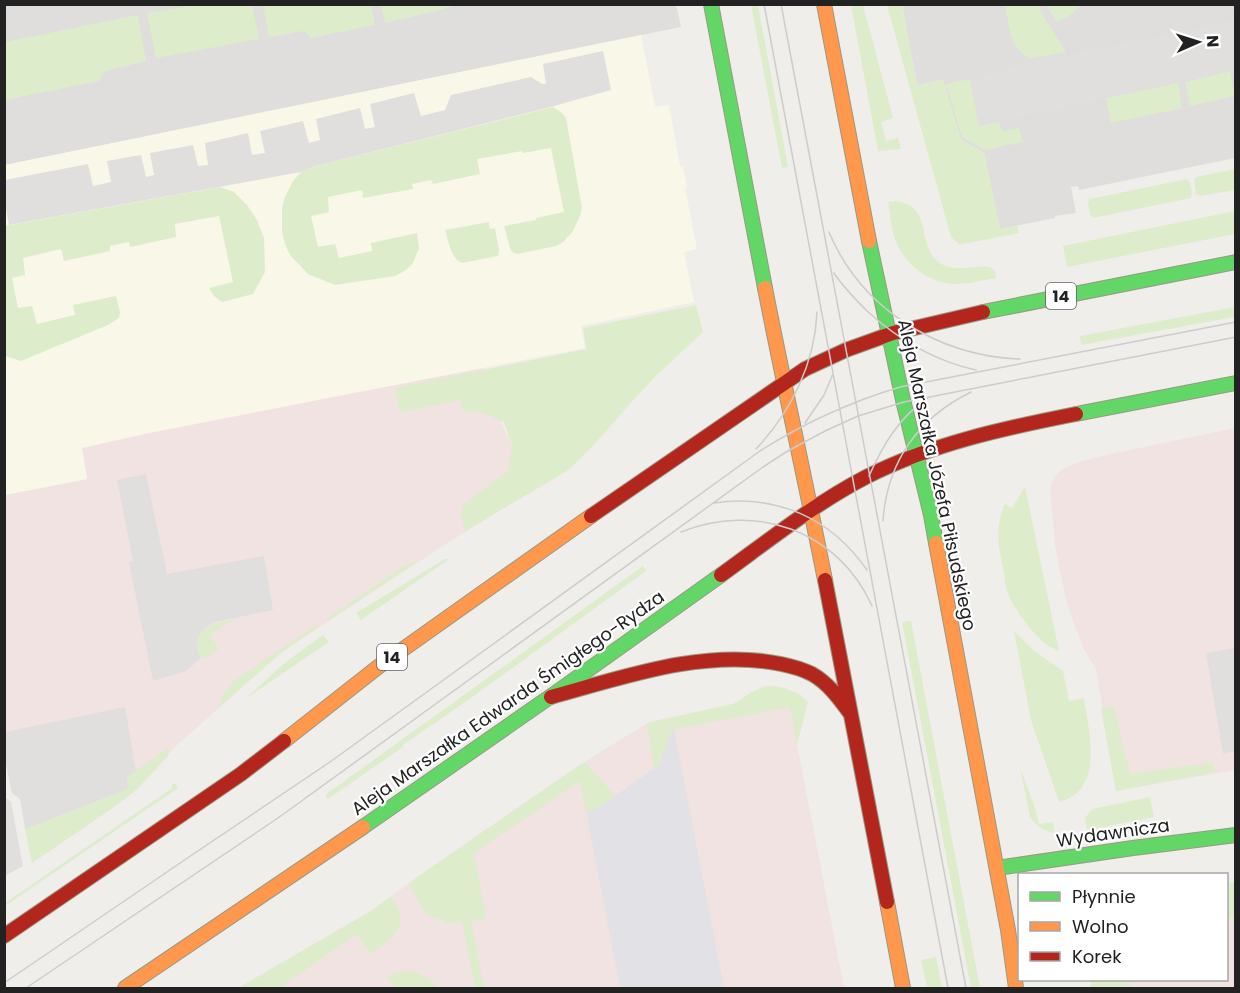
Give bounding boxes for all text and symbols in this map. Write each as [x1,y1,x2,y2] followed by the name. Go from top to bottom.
[1168,12,1228,72] north arrow
[1201,35,1224,48] text: N
[1046,283,1076,309] road number: 14
[892,317,983,633] street label: Aleja Marszałka Józefa Piłsudskiego
[346,584,669,821] street label: Aleja Marszałka Edwarda Śmigłego-Rydza
[377,644,407,670] road number: 14
[1055,812,1171,853] street label: Wydawnicza
[1018,873,1228,981] legend
[1072,884,1136,909] text: Płynnie
[1072,914,1129,939] text: Wolno
[1072,944,1122,969] text: Korek

